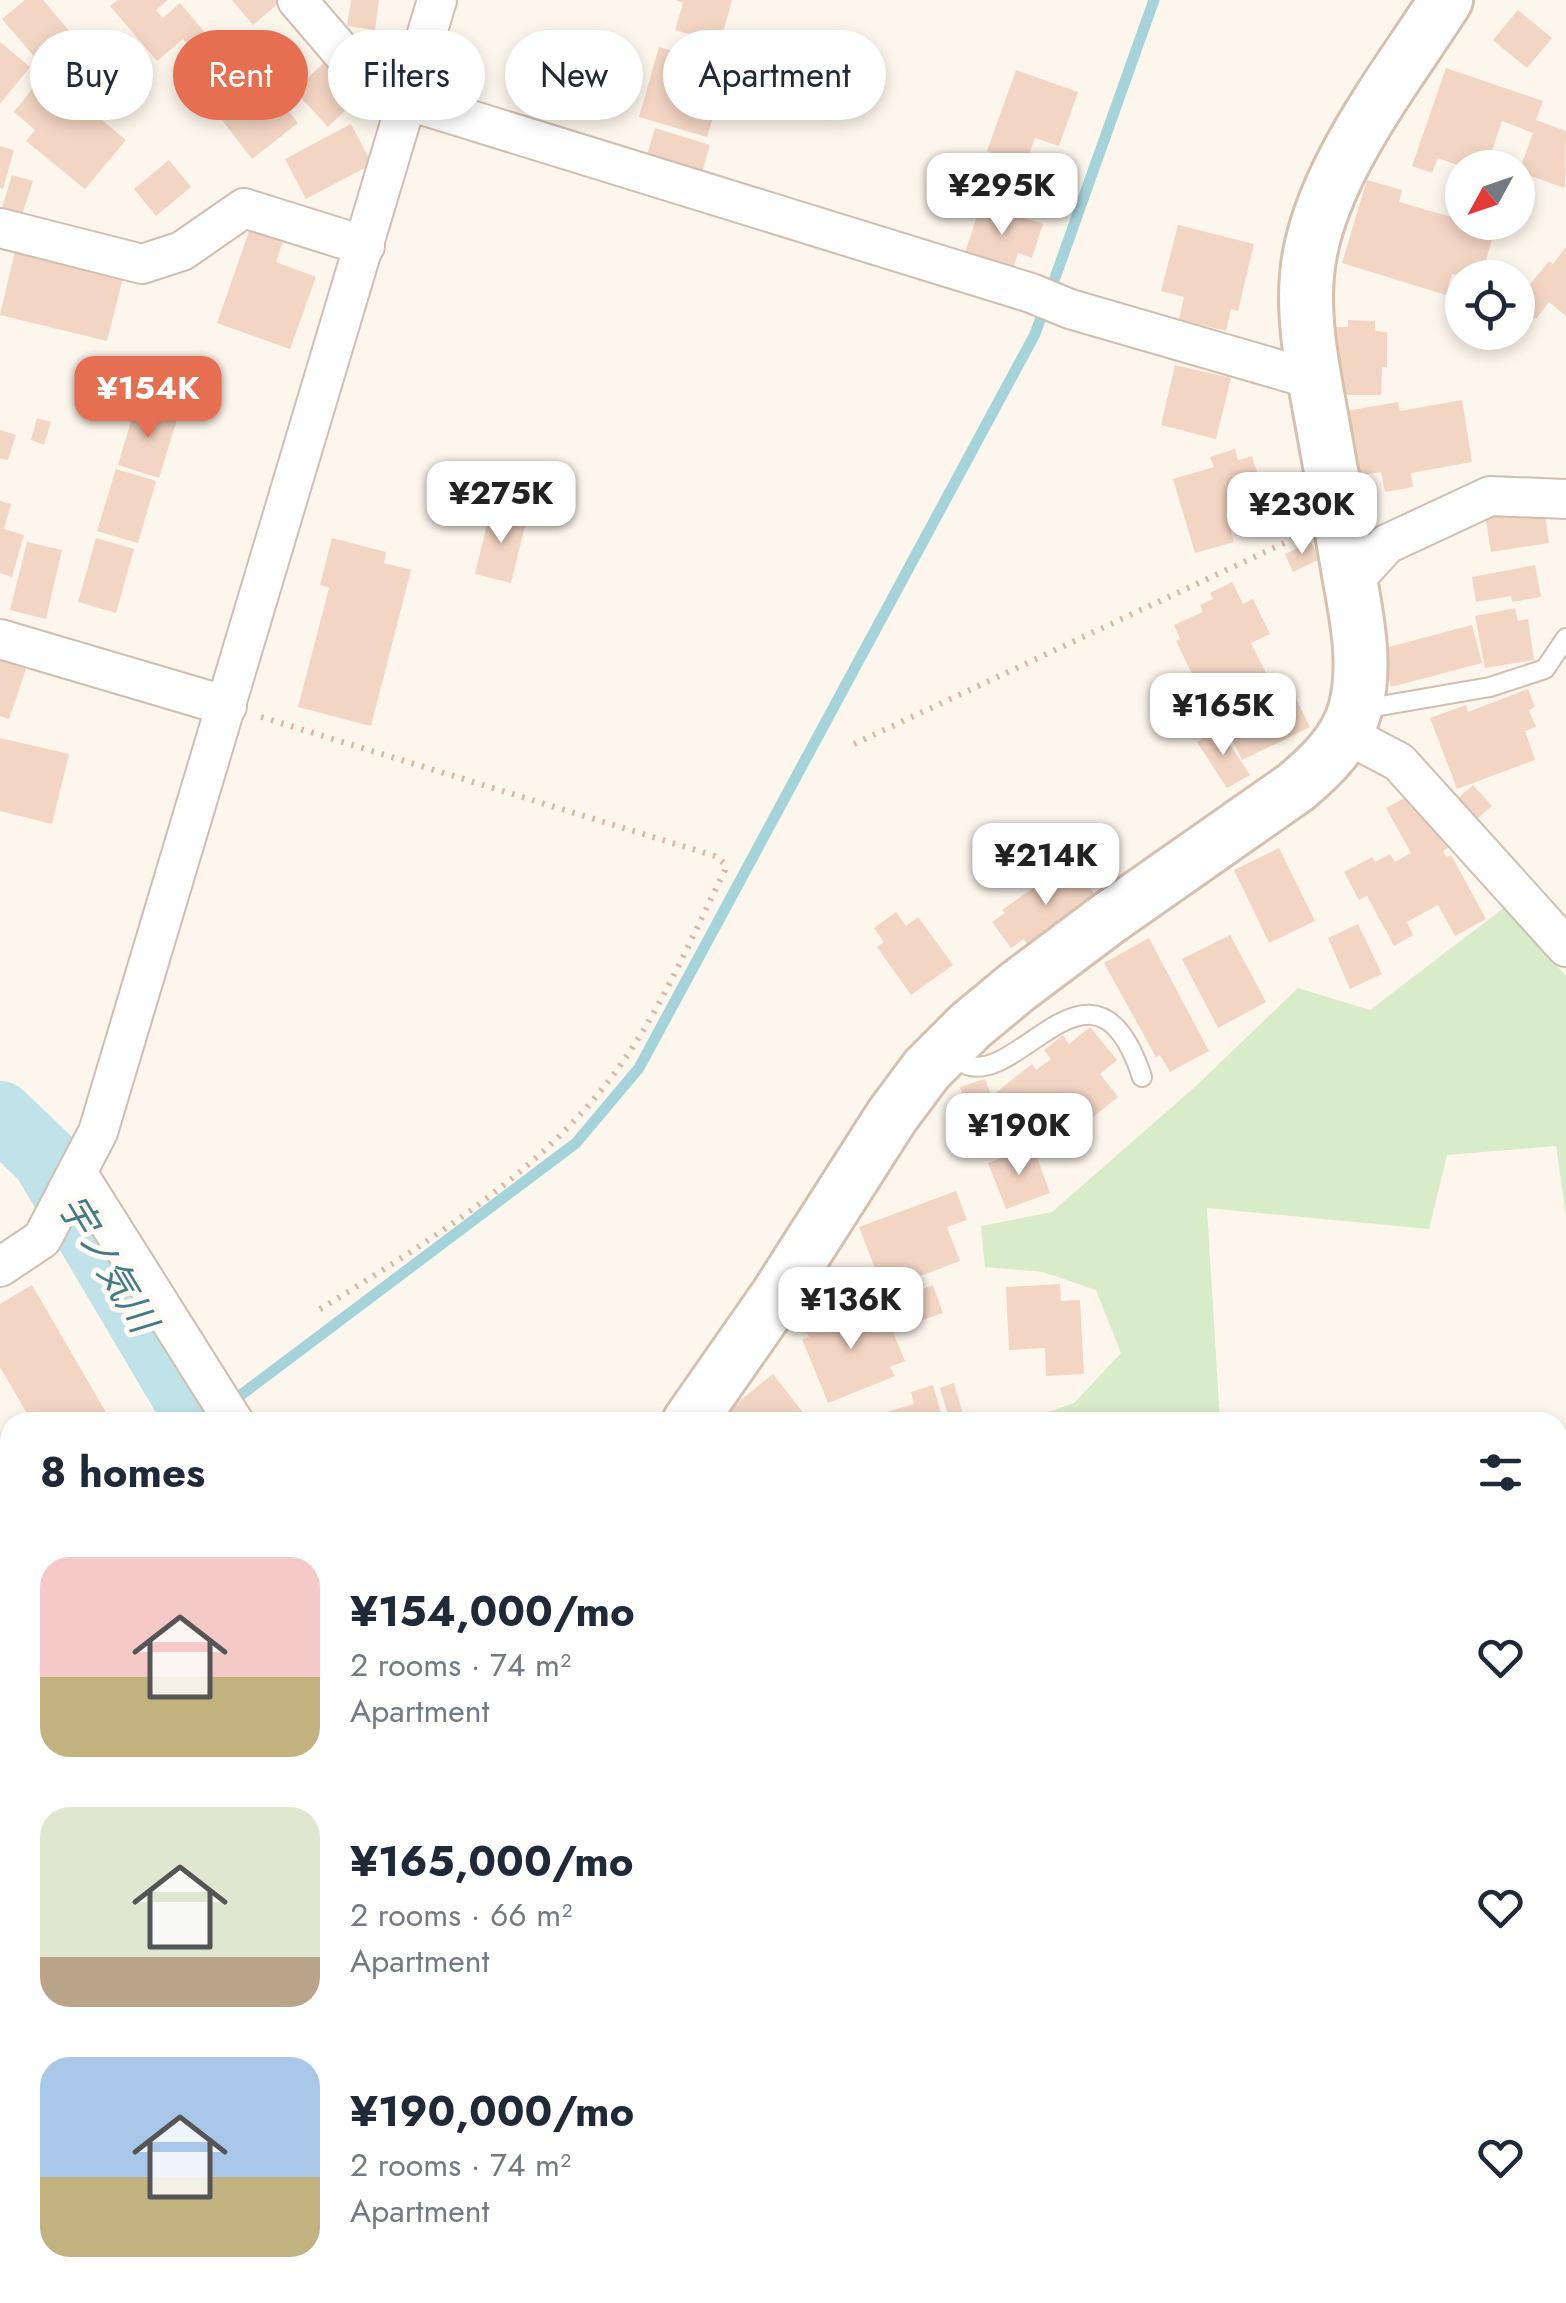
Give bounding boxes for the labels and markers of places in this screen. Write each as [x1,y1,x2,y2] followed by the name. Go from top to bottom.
[932,153,1072,238] pin: ¥295K
[78,356,218,441] pin: ¥154K
[431,461,571,546] pin: ¥275K
[1232,472,1372,557] pin: ¥230K
[1153,673,1293,758] pin: ¥165K
[976,823,1116,908] pin: ¥214K
[949,1093,1089,1178] pin: ¥190K
[781,1267,921,1352] pin: ¥136K

